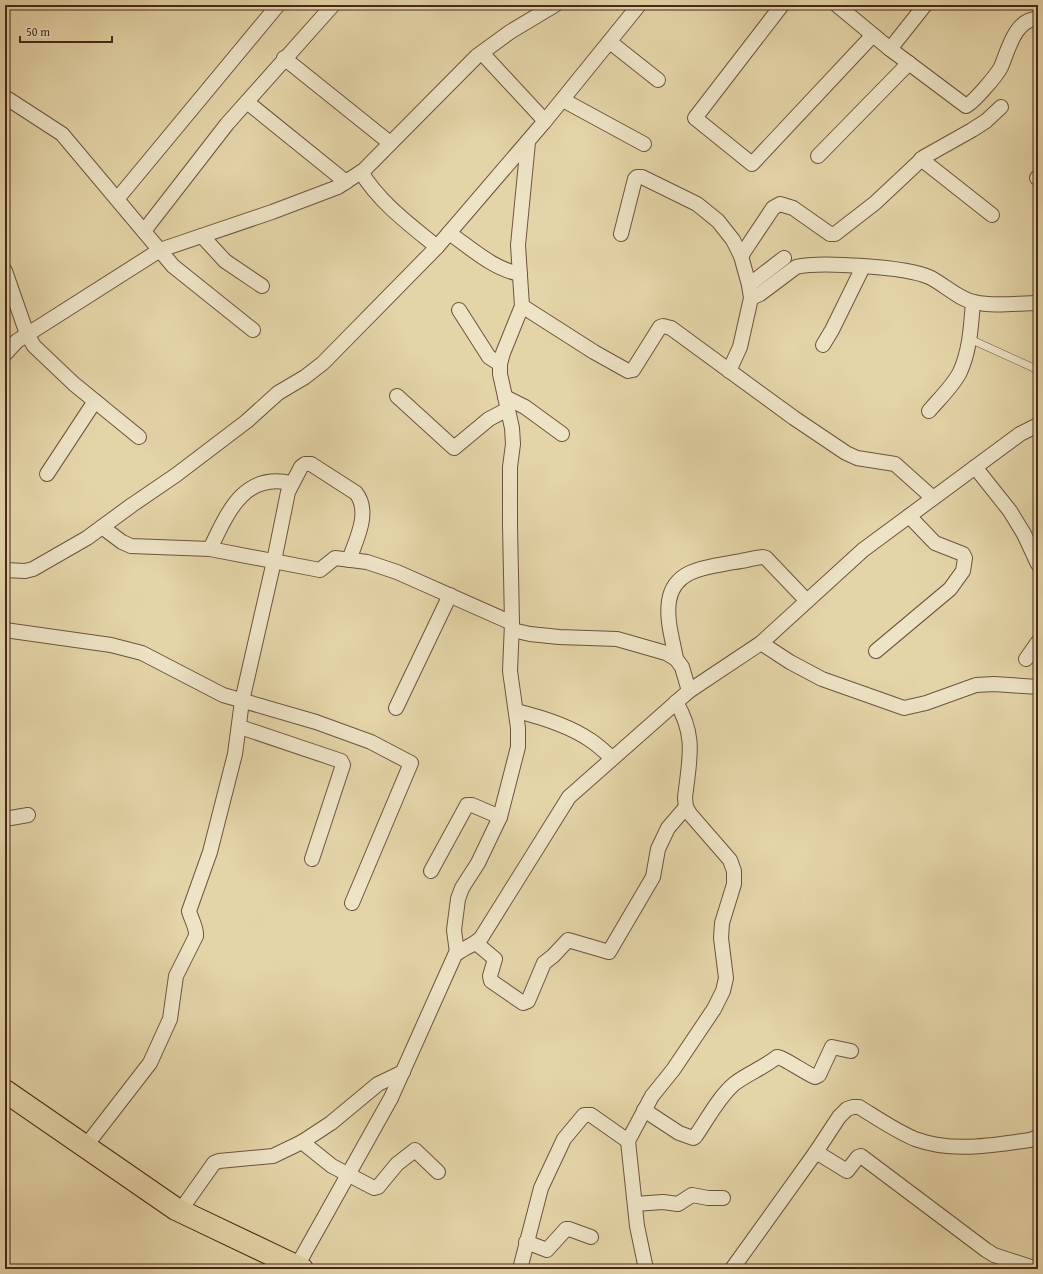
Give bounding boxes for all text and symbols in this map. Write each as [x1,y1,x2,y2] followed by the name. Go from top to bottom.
[20,18,112,44] scale bar
[26,23,50,40] text: 50 m

